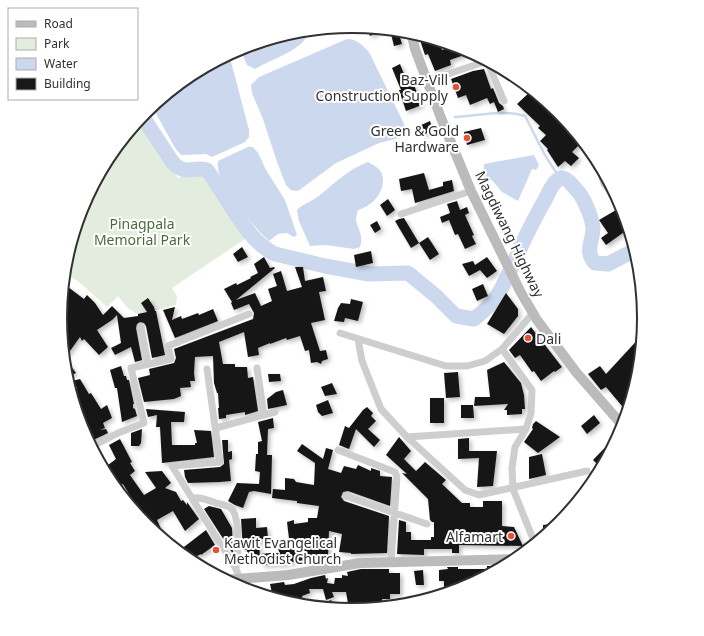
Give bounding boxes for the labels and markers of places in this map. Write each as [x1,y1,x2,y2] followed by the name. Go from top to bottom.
[315,70,449,105] place label: Baz-Vill Construction Supply
[451,82,461,92] marker: Baz-Vill Construction Supply
[370,121,459,156] place label: Green & Gold Hardware
[462,133,472,143] marker: Green & Gold Hardware
[536,329,561,348] place label: Dali
[523,333,533,343] marker: Dali
[446,527,503,546] place label: Alfamart
[506,531,516,541] marker: Alfamart
[224,533,341,568] place label: Kawit Evangelical Methodist Church
[211,545,221,555] marker: Kawit Evangelical Methodist Church

